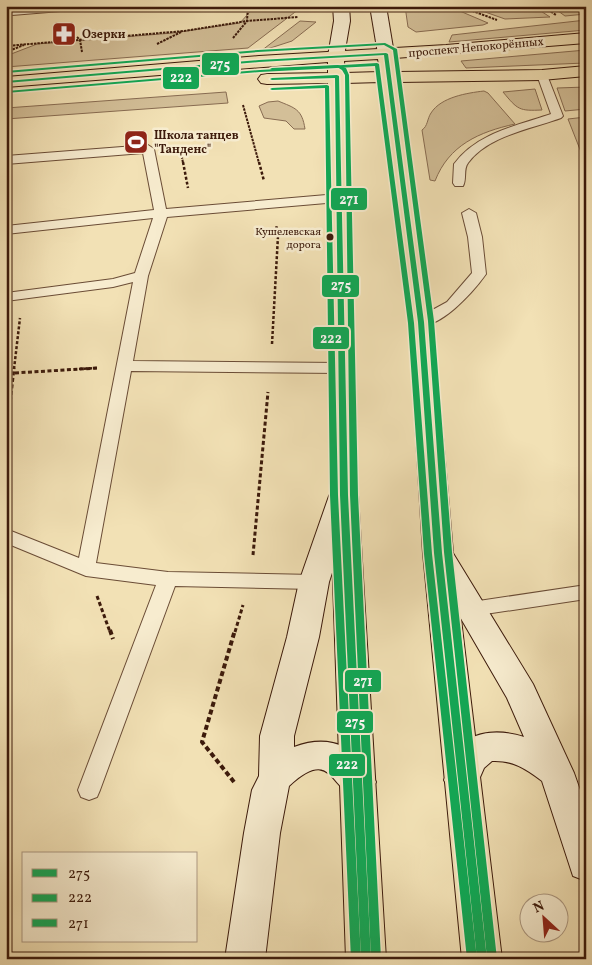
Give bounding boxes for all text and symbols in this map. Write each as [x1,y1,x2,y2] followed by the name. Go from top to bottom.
[51,21,77,47] pharmacy icon: Озерки
[82,27,126,43] place label: Озерки
[408,34,544,62] street label: проспект Непокорённых
[201,52,240,76] line badge: 275
[210,56,231,75] text: 275
[162,66,200,90] line badge: 222
[170,69,192,88] text: 222
[154,128,239,158] place label: Школа танцев "Танденс"
[123,129,149,155] sports icon: Школа танцев "Танденс"
[330,187,368,211] line badge: 271
[339,191,359,210] text: 271
[255,225,322,253] place label: Кушелевская дорога
[325,232,335,242] marker: Кушелевская дорога
[321,274,360,298] line badge: 275
[331,277,352,296] text: 275
[312,326,350,350] line badge: 222
[320,330,342,349] text: 222
[344,669,382,693] line badge: 271
[353,673,373,692] text: 271
[336,710,374,734] line badge: 275
[345,714,366,733] text: 275
[328,753,366,777] line badge: 222
[336,756,358,775] text: 222
[22,852,198,942] legend
[68,864,90,885] text: 275
[68,888,92,909] text: 222
[520,892,570,942] north arrow
[530,897,548,918] text: N
[68,914,89,935] text: 271

